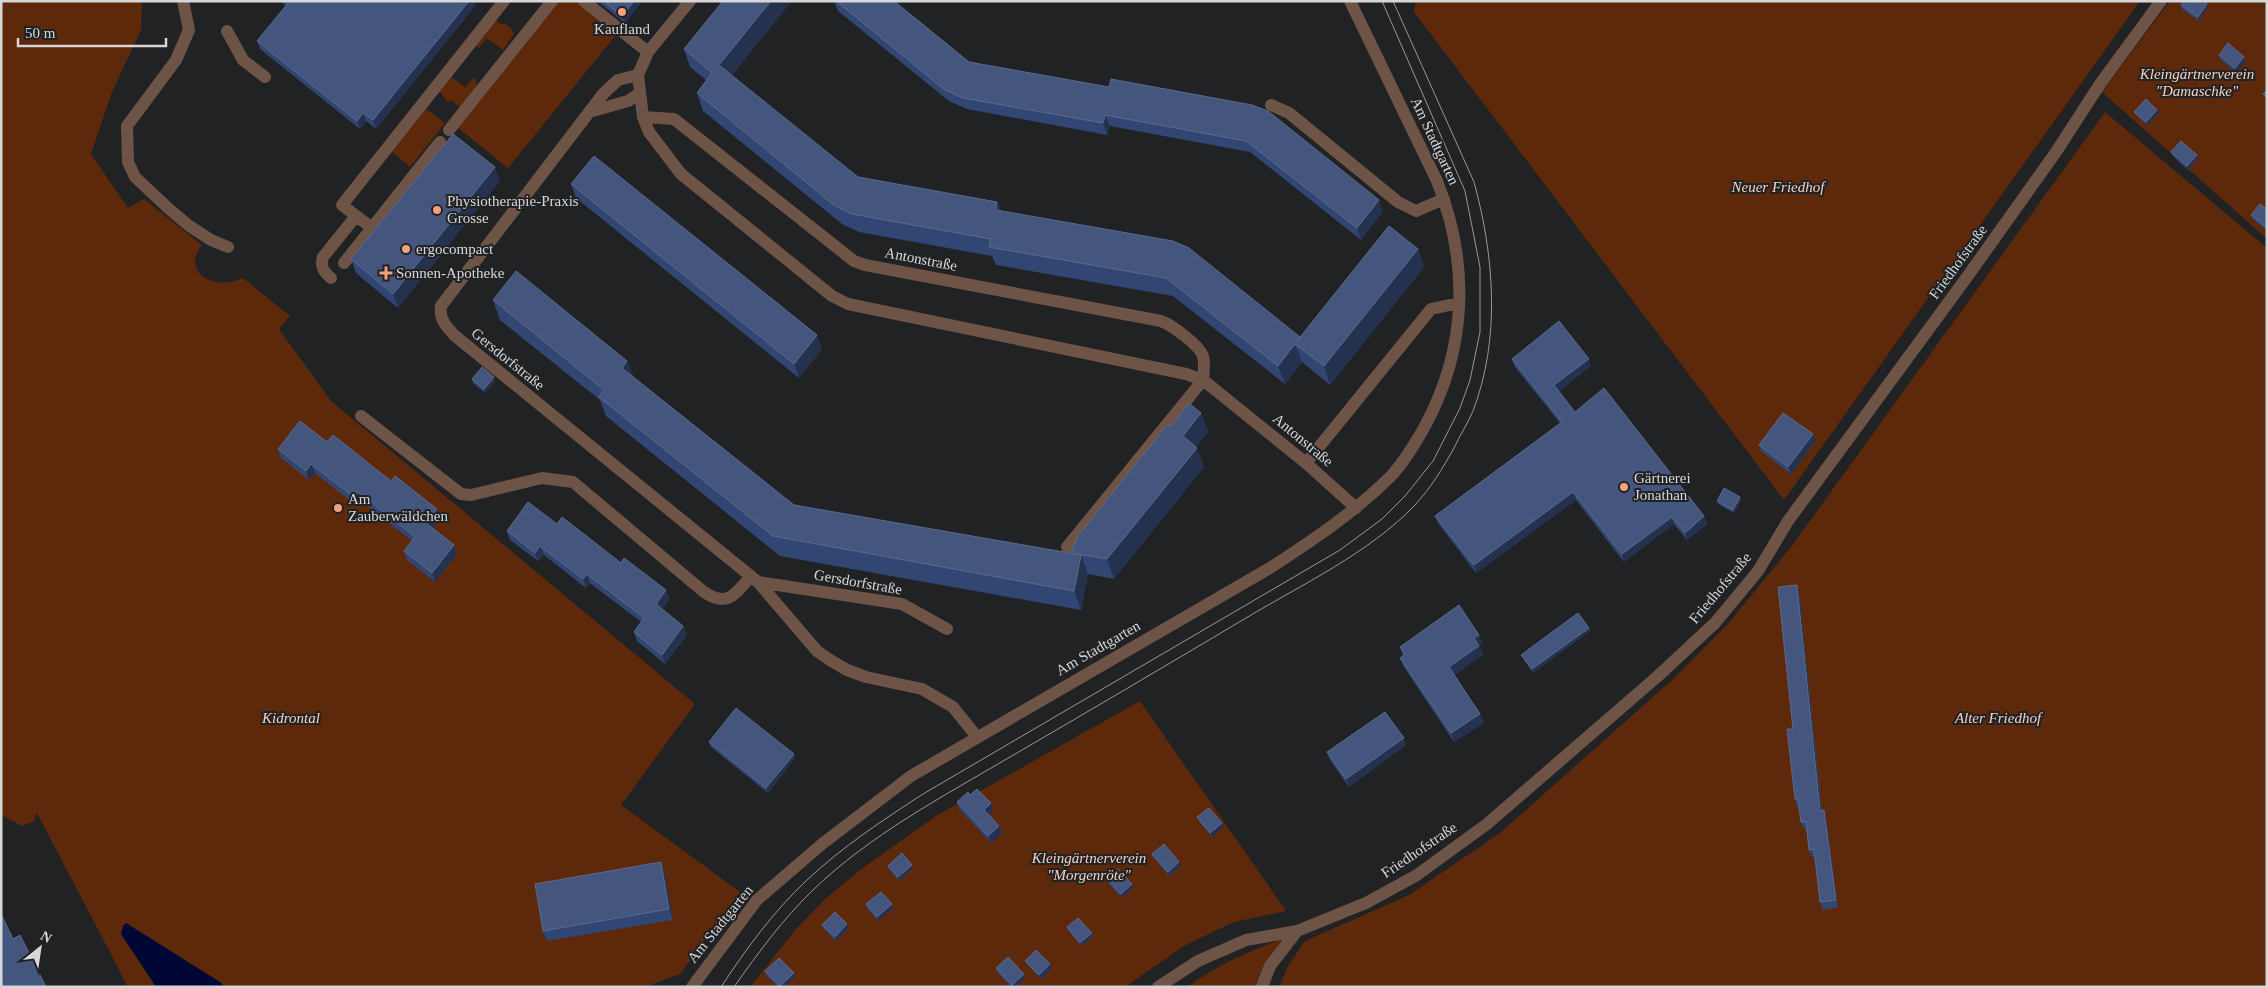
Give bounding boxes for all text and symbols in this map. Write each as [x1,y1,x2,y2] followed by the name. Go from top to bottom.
[616,6,628,18] marker: Kaufland
[18,15,165,47] scale bar
[594,21,650,37] place label: Kaufland
[25,25,56,41] text: 50 m
[2139,66,2254,99] park label: Kleingärtnerverein "Damaschke"
[1408,95,1462,188] street label: Am Stadtgarten
[1731,179,1826,195] park label: Neuer Friedhof
[447,193,579,226] place label: Physiotherapie-Praxis Grosse
[431,204,443,216] marker: Physiotherapie-Praxis Grosse
[1926,222,1990,302] street label: Friedhofstraße
[416,241,494,257] place label: ergocompact
[400,243,412,255] marker: ergocompact
[883,244,959,274] street label: Antonstraße
[396,265,505,281] place label: Sonnen-Apotheke
[380,267,392,279] marker: Sonnen-Apotheke
[468,325,548,393] street label: Gersdorfstraße
[1270,410,1336,470] street label: Antonstraße
[1634,470,1691,503] place label: Gärtnerei Jonathan
[1618,481,1630,493] marker: Gärtnerei Jonathan
[348,491,448,524] place label: Am Zauberwäldchen
[332,502,344,514] marker: Am Zauberwäldchen
[1686,549,1754,627] street label: Friedhofstraße
[813,566,904,598] street label: Gersdorfstraße
[1053,617,1143,679] street label: Am Stadtgarten
[261,710,320,726] park label: Kidrontal
[1954,710,2043,726] park label: Alter Friedhof
[1378,819,1460,881] street label: Friedhofstraße
[1031,850,1146,883] park label: Kleingärtnerverein "Morgenröte"
[684,882,756,966] street label: Am Stadtgarten
[15,923,65,973] north arrow
[38,928,54,946] text: N

